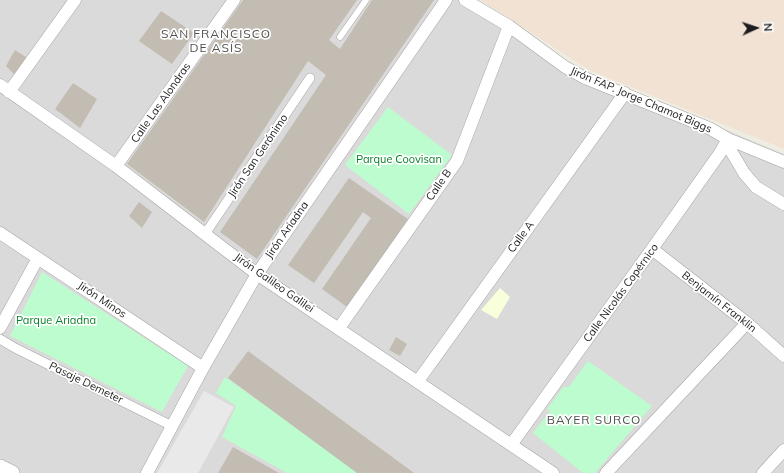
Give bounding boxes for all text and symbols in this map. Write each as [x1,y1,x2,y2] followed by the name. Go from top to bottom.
[736,8,776,48] north arrow
[761,23,775,32] text: N
[161,27,271,55] district label: SAN FRANCISCO DE ASÍS
[128,60,194,146] street label: Calle Las Alondras
[568,64,714,136] street label: Jirón FAP. Jorge Chamot Biggs
[225,112,291,200] street label: Jirón San Gerónimo
[356,153,442,167] park label: Parque Coovisan
[423,167,455,203] street label: Calle B
[262,199,312,261] street label: Jirón Ariadna
[505,219,537,255] street label: Calle A
[581,241,661,345] street label: Calle Nicolás Copérnico
[232,250,316,316] street label: Jirón Galileo Galilei
[679,269,759,335] street label: Benjamín Franklin
[75,279,129,321] street label: Jirón Minos
[16,314,96,328] park label: Parque Ariadna
[47,359,125,407] street label: Pasaje Demeter
[547,413,641,427] district label: BAYER SURCO

